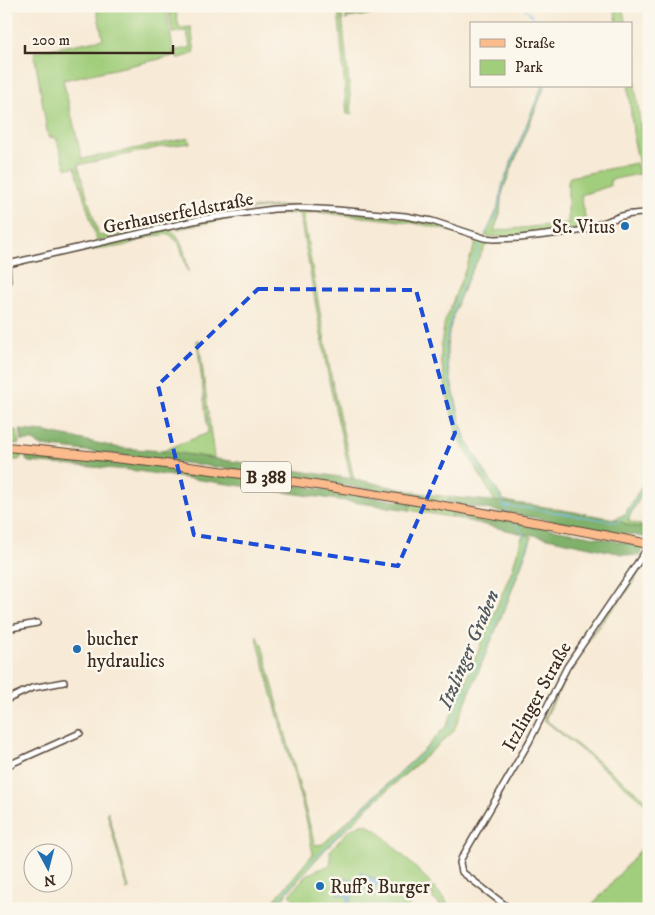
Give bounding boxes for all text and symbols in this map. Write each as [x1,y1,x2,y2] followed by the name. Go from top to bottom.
[25,22,172,54] scale bar
[470,22,632,88] legend
[32,31,70,50] text: 200 m
[515,34,555,53] text: Straße
[515,58,544,77] text: Park
[101,188,256,239] street label: Gerhauserfeldstraße
[552,216,615,239] place label: St. Vitus
[619,220,631,232] marker: St. Vitus
[241,462,291,492] road number: B 388
[432,587,506,714] water label: Itzlinger Graben
[87,628,165,673] place label: bucher hydraulics
[498,638,577,755] street label: Itzlinger Straße
[71,643,83,655] marker: bucher hydraulics
[22,842,72,892] north arrow
[42,870,56,890] text: N
[330,876,430,899] place label: Ruff's Burger
[314,880,326,892] marker: Ruff's Burger

